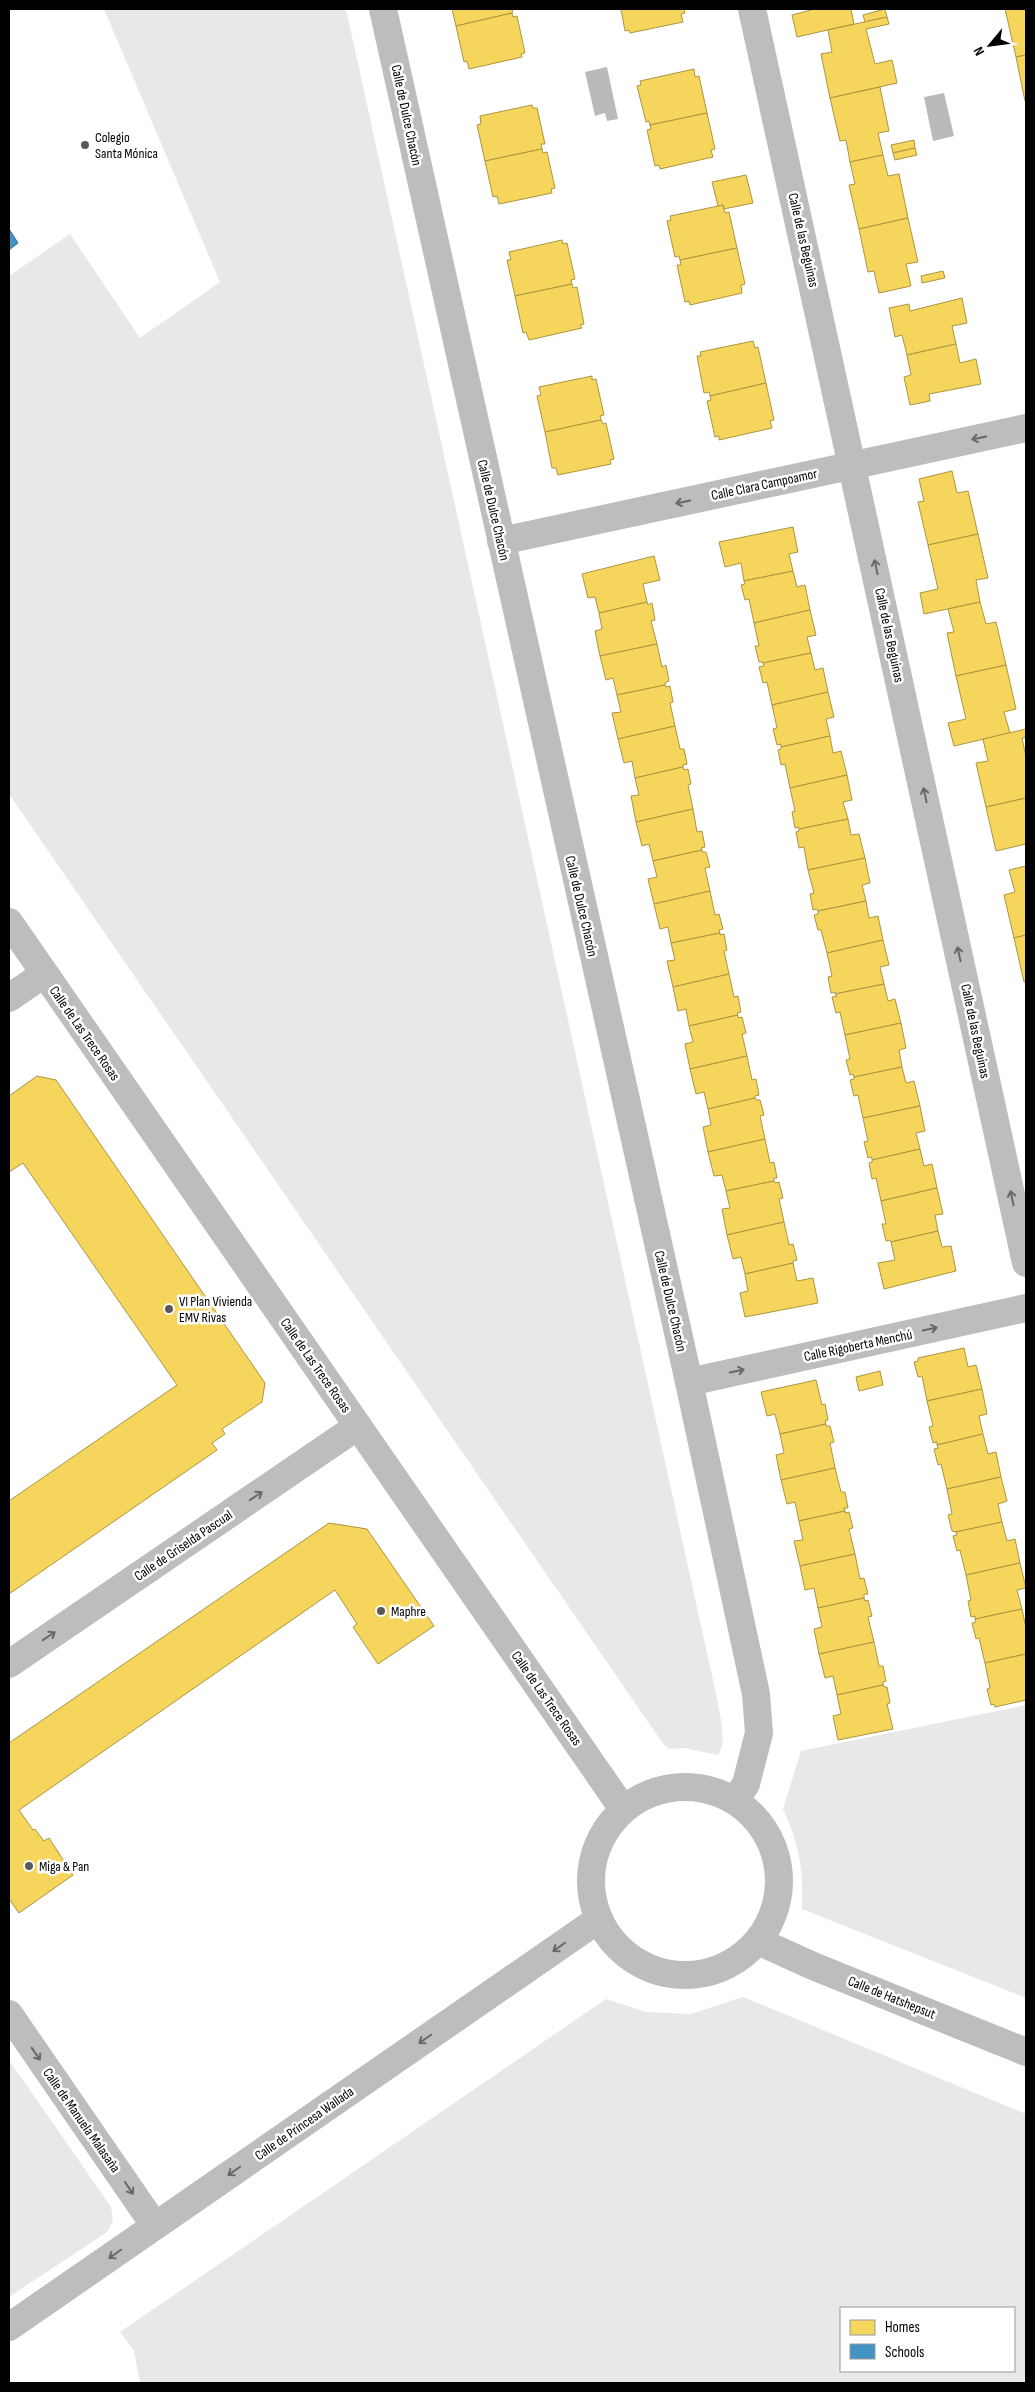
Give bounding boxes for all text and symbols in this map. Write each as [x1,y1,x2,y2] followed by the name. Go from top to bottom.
[965,20,1015,70] north arrow
[970,44,988,58] text: N
[387,63,426,167] street label: Calle de Dulce Chacón
[95,129,158,162] place label: Colegio Santa Mónica
[79,139,91,151] marker: Colegio Santa Mónica
[784,191,823,289] street label: Calle de las Beguinas
[971,434,987,443] one-way arrow
[474,458,513,562] street label: Calle de Dulce Chacón
[710,465,819,504] street label: Calle Clara Campoamor
[675,497,691,507] one-way arrow
[870,560,880,576] one-way arrow
[871,586,908,684] street label: Calle de las Beguinas
[920,787,929,803] one-way arrow
[562,854,601,958] street label: Calle de Dulce Chacón
[954,946,963,962] one-way arrow
[957,982,994,1080] street label: Calle de las Beguinas
[46,983,124,1084] street label: Calle de Las Trece Rosas
[1007,1190,1016,1206] one-way arrow
[651,1249,690,1353] street label: Calle de Dulce Chacón
[179,1293,252,1326] place label: VI Plan Vivienda EMV Rivas
[163,1303,175,1315] marker: VI Plan Vivienda EMV Rivas
[277,1315,355,1416] street label: Calle de Las Trece Rosas
[921,1324,937,1333] one-way arrow
[802,1326,914,1365] street label: Calle Rigoberta Menchú
[728,1366,744,1375] one-way arrow
[249,1491,263,1501] one-way arrow
[131,1506,236,1585] street label: Calle de Griselda Pascual
[391,1603,426,1620] place label: Maphre
[375,1605,387,1617] marker: Maphre
[42,1631,56,1641] one-way arrow
[508,1648,586,1749] street label: Calle de Las Trece Rosas
[39,1858,89,1875] place label: Miga & Pan
[23,1860,35,1872] marker: Miga & Pan
[552,1942,566,1952] one-way arrow
[846,1972,938,2023] street label: Calle de Hatshepsut
[418,2034,432,2044] one-way arrow
[31,2047,41,2061] one-way arrow
[39,2065,124,2176] street label: Calle de Manuela Malasaña
[252,2083,357,2164] street label: Calle de Princesa Wallada
[227,2166,241,2176] one-way arrow
[124,2181,134,2195] one-way arrow
[108,2249,122,2259] one-way arrow
[840,2307,1015,2372] legend
[885,2318,920,2337] text: Homes
[885,2343,924,2362] text: Schools

